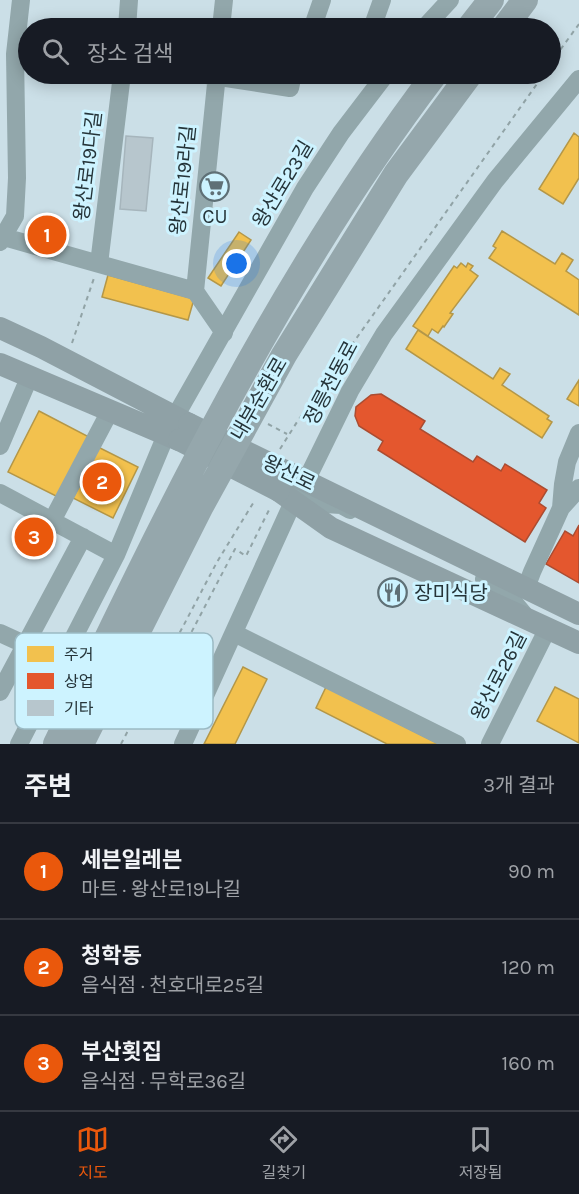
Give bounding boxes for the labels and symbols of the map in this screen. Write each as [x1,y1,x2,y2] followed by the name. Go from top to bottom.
[70,110,106,222] street label: 왕산로19다길
[166,124,200,236] street label: 왕산로19라길
[248,137,318,231] street label: 왕산로23길
[199,170,231,202] supermarket icon: CU
[202,205,228,228] place label: CU
[28,212,66,258] pin: 1
[222,249,251,278] your location
[299,337,363,429] street label: 정릉천동로
[226,353,292,445] street label: 내부순환로
[259,451,319,495] street label: 왕산로
[82,460,122,504] pin: 2
[15,514,54,560] pin: 3
[377,577,409,609] restaurant icon: 장미식당
[414,582,488,605] place label: 장미식당
[467,628,531,724] street label: 왕산로26길
[15,633,213,729] legend
[64,645,93,664] text: 주거
[64,672,93,691] text: 상업
[64,699,94,718] text: 기타

